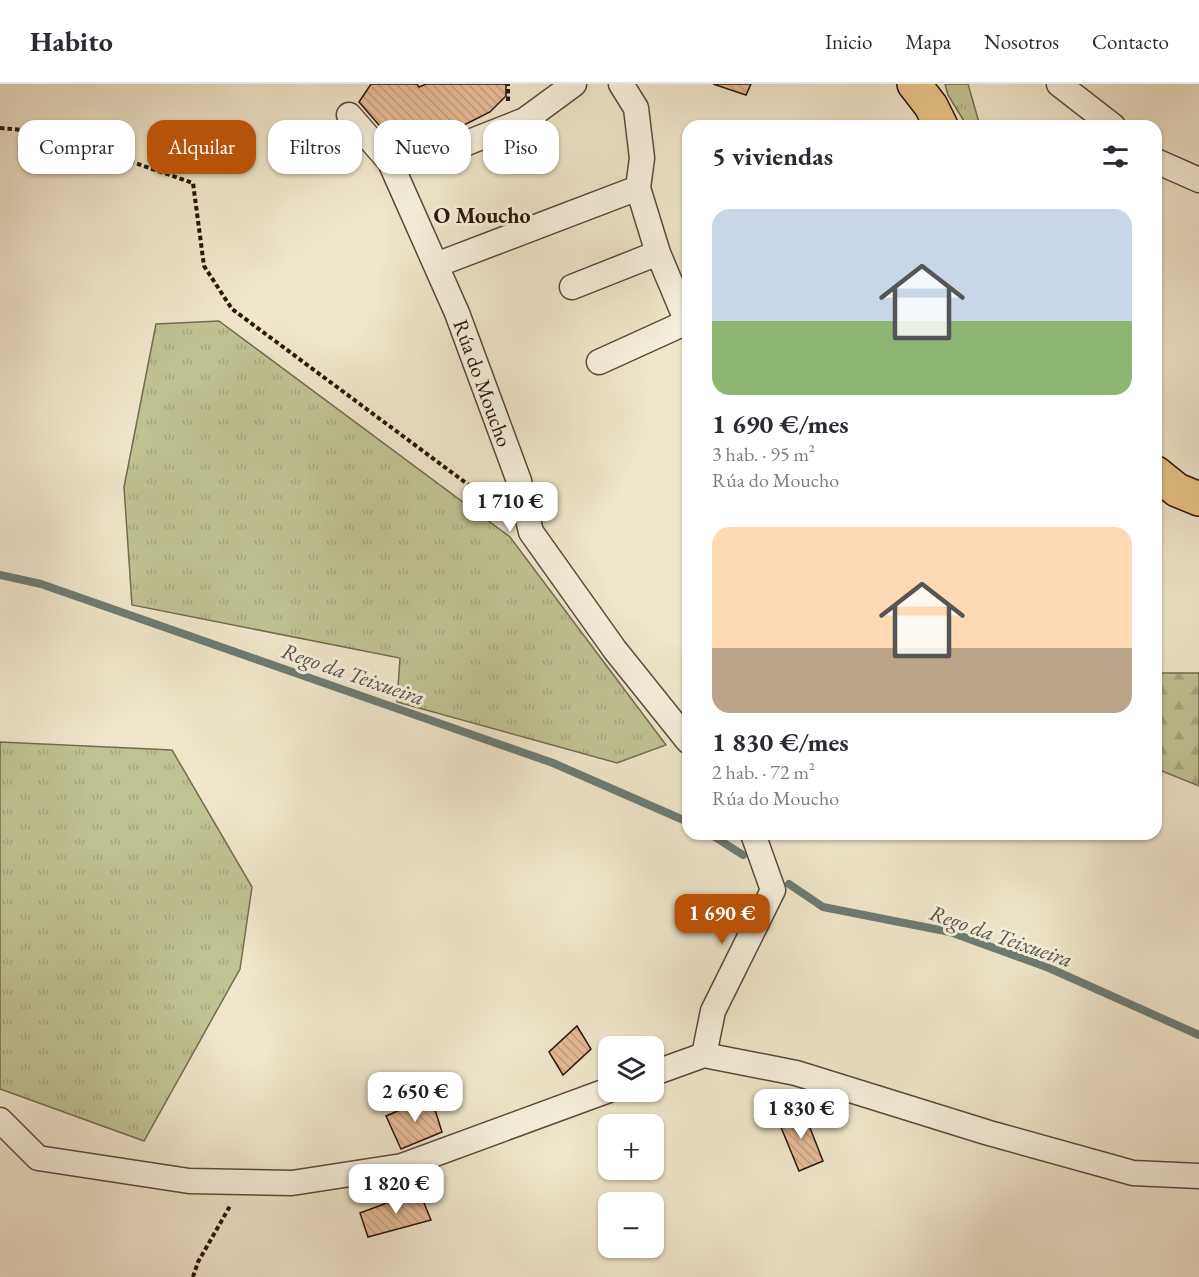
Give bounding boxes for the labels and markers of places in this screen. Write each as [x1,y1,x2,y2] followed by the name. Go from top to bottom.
[455,482,565,533] pin: 1 710 €
[667,894,777,945] pin: 1 690 €
[360,1072,470,1123] pin: 2 650 €
[746,1089,856,1140] pin: 1 830 €
[341,1164,451,1215] pin: 1 820 €

